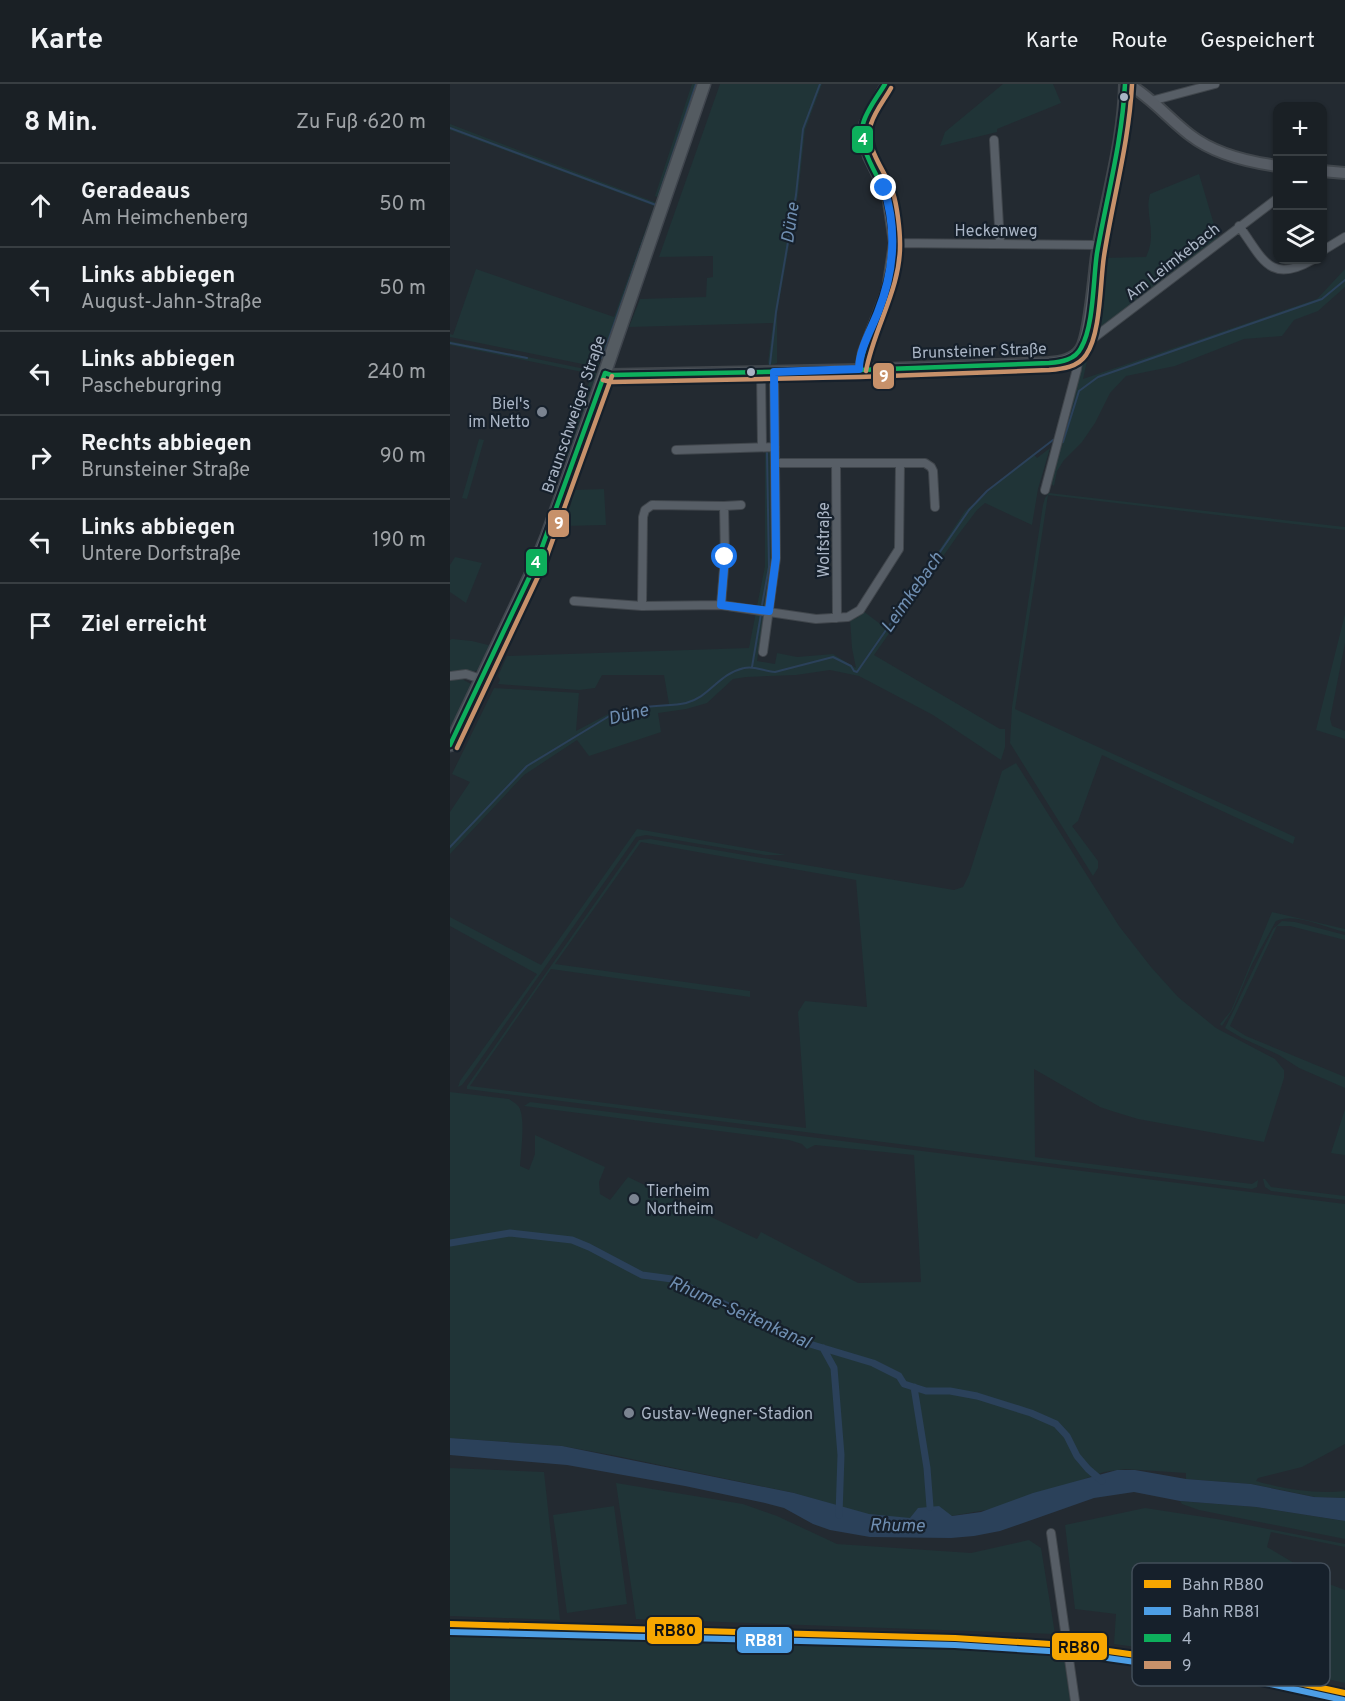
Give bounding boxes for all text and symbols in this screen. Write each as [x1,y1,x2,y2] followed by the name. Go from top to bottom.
[30,23,103,59] text: Karte
[1026,28,1078,55] text: Karte
[1111,28,1167,55] text: Route
[1200,28,1315,55] text: Gespeichert
[1118,91,1130,103] unlabelled marker
[1273,102,1327,264] map controls
[1273,102,1327,156] button: +
[24,107,97,140] text: 8 Min.
[296,110,426,136] text: Zu Fuß · 620 m
[851,125,874,154] line badge: 4
[858,131,868,151] text: 4
[1273,156,1327,210] button: −
[870,174,896,200] route end
[81,179,191,206] text: Geradeaus
[24,189,57,222] icon: ahead
[379,192,426,218] text: 50 m
[777,201,806,245] water label: Düne
[81,206,248,232] text: Am Heimchenberg
[1273,210,1327,264] button: layers
[1122,219,1225,306] street label: Am Leimkebach
[955,222,1037,242] street label: Heckenweg
[81,263,235,290] text: Links abbiegen
[24,273,57,306] icon: left
[379,276,426,302] text: 50 m
[81,290,262,316] text: August-Jahn-Straße
[539,333,611,496] street label: Braunschweiger Straße
[911,340,1047,364] street label: Brunsteiner Straße
[81,347,235,374] text: Links abbiegen
[24,357,57,390] icon: left
[367,360,426,386] text: 240 m
[872,362,895,390] line badge: 9
[745,366,757,378] unlabelled marker
[879,368,889,388] text: 9
[81,374,222,400] text: Pascheburgring
[468,395,530,433] place label: Biel's im Netto
[535,405,549,419] marker: Biel's im Netto
[81,431,252,458] text: Rechts abbiegen
[24,441,57,474] icon: right
[380,444,426,470] text: 90 m
[81,458,250,484] text: Brunsteiner Straße
[815,502,835,578] street label: Wolfstraße
[547,509,570,538] line badge: 9
[81,515,235,542] text: Links abbiegen
[554,515,564,535] text: 9
[24,525,57,558] icon: left
[372,528,426,554] text: 190 m
[81,542,241,568] text: Untere Dorfstraße
[711,543,737,569] route start
[525,548,548,577] line badge: 4
[877,548,950,638] water label: Leimkebach
[531,554,541,574] text: 4
[24,609,57,642] icon: arrive
[81,612,207,639] text: Ziel erreicht
[606,699,652,732] water label: Düne
[646,1182,714,1220] place label: Tierheim Northeim
[627,1192,641,1206] marker: Tierheim Northeim
[665,1272,815,1355] water label: Rhume-Seitenkanal
[641,1405,813,1425] place label: Gustav-Wegner-Stadion
[622,1406,636,1420] marker: Gustav-Wegner-Stadion
[869,1515,925,1538] water label: Rhume
[1132,1563,1330,1686] legend
[1182,1576,1264,1596] text: Bahn RB80
[1182,1603,1260,1623] text: Bahn RB81
[646,1616,703,1645] line badge: RB80
[654,1622,696,1642] text: RB80
[736,1626,793,1654] line badge: RB81
[1182,1630,1192,1650] text: 4
[745,1632,783,1652] text: RB81
[1051,1632,1108,1661] line badge: RB80
[1058,1639,1100,1659] text: RB80
[1182,1657,1192,1677] text: 9

